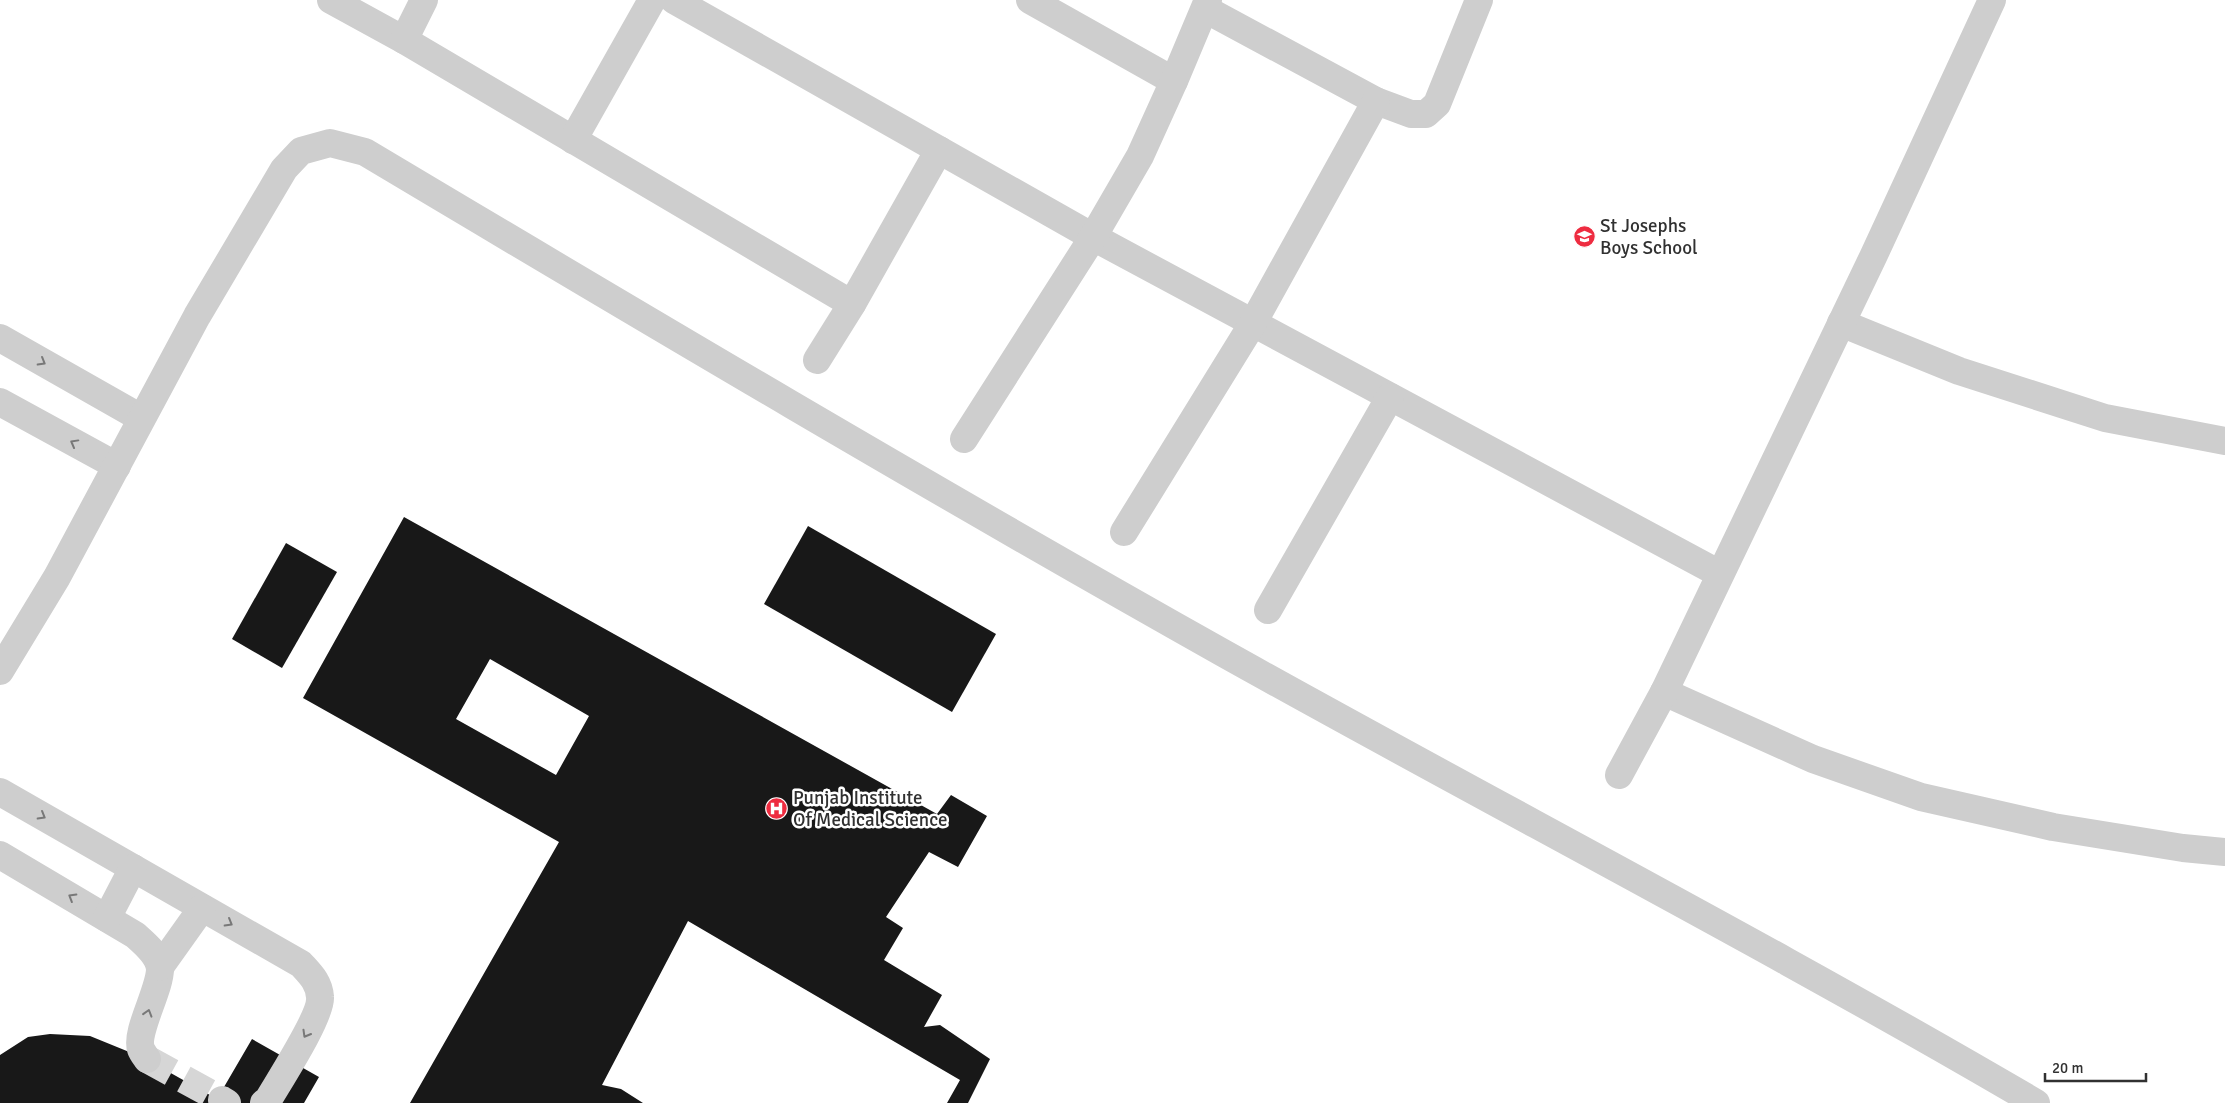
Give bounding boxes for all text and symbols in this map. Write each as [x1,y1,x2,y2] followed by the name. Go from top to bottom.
[1600,214,1698,260] place label: St Josephs Boys School
[1572,224,1596,248] school or university icon: St Josephs Boys School
[37,356,46,366] one-way arrow
[71,439,80,449] one-way arrow
[793,786,948,832] place label: Punjab Institute Of Medical Science
[765,796,789,820] hospital icon: Punjab Institute Of Medical Science
[37,810,46,820] one-way arrow
[68,894,77,904] one-way arrow
[223,917,232,927] one-way arrow
[143,1009,153,1018] one-way arrow
[302,1028,312,1037] one-way arrow
[2045,1050,2146,1082] scale bar
[2052,1059,2083,1077] text: 20 m

